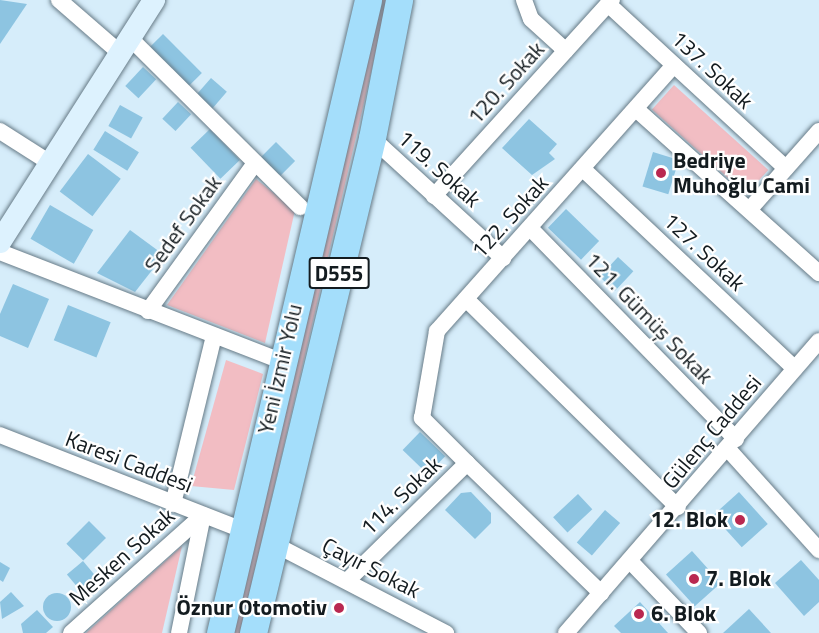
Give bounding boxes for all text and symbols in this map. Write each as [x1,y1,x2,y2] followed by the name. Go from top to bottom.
[666,26,758,114] street label: 137. Sokak
[462,36,550,130] street label: 120. Sokak
[392,125,486,213] street label: 119. Sokak
[673,147,810,198] place label: Bedriye Muhoğlu Cami
[654,166,668,180] marker: Bedriye Muhoğlu Cami
[139,170,227,278] street label: Sedef Sokak
[466,170,554,264] street label: 122. Sokak
[658,208,750,296] street label: 127. Sokak
[580,247,718,389] street label: 121. Gümüş Sokak
[308,255,370,291] road number: D555
[252,301,308,437] street label: Yeni İzmir Yolu
[657,370,767,494] street label: Gülenç Caddesi
[62,426,196,498] street label: Karesi Caddesi
[355,451,447,541] street label: 114. Sokak
[64,503,180,611] street label: Mesken Sokak
[651,507,728,533] place label: 12. Blok
[733,513,747,527] marker: 12. Blok
[318,532,424,604] street label: Çayır Sokak
[706,566,771,592] place label: 7. Blok
[687,572,701,586] marker: 7. Blok
[176,595,327,621] place label: Öznur Otomotiv
[332,601,346,615] marker: Öznur Otomotiv
[651,601,716,627] place label: 6. Blok
[632,607,646,621] marker: 6. Blok

